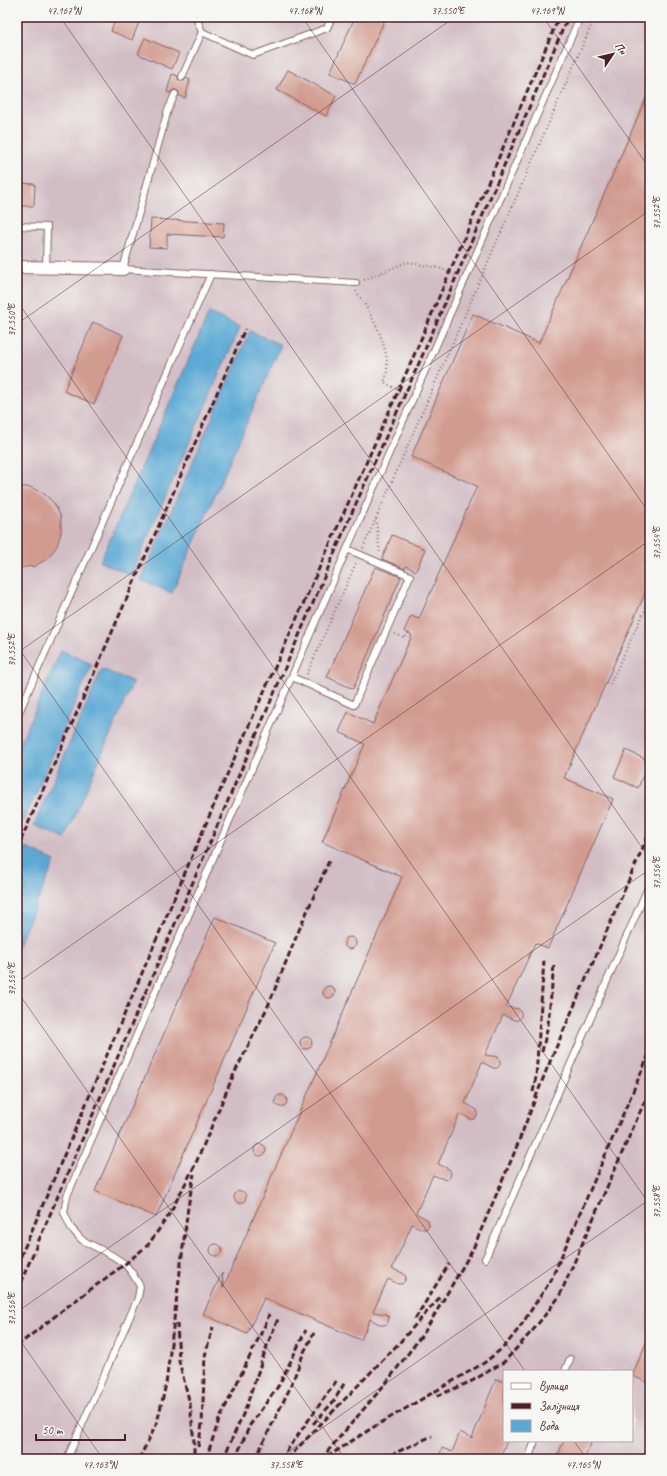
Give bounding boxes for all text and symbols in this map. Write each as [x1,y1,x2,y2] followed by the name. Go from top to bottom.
[47,4,83,17] text: 47.167°N
[288,4,324,17] text: 47.168°N
[432,4,466,17] text: 37.550°E
[530,4,566,17] text: 47.169°N
[593,34,633,74] north arrow
[612,40,631,58] text: Пн
[650,195,663,229] text: 37.552°E
[5,302,18,336] text: 37.550°E
[650,525,663,559] text: 37.554°E
[5,632,18,666] text: 37.552°E
[650,855,663,889] text: 37.556°E
[5,961,18,995] text: 37.554°E
[650,1184,663,1218] text: 37.558°E
[5,1291,18,1325] text: 37.556°E
[503,1370,633,1442] legend
[539,1378,568,1394] text: Вулиця
[539,1398,580,1414] text: Залізниця
[36,1416,125,1442] scale bar
[539,1418,560,1434] text: Вода
[42,1422,64,1438] text: 50 m
[83,1458,119,1471] text: 47.163°N
[270,1458,304,1471] text: 37.558°E
[566,1458,602,1471] text: 47.165°N

